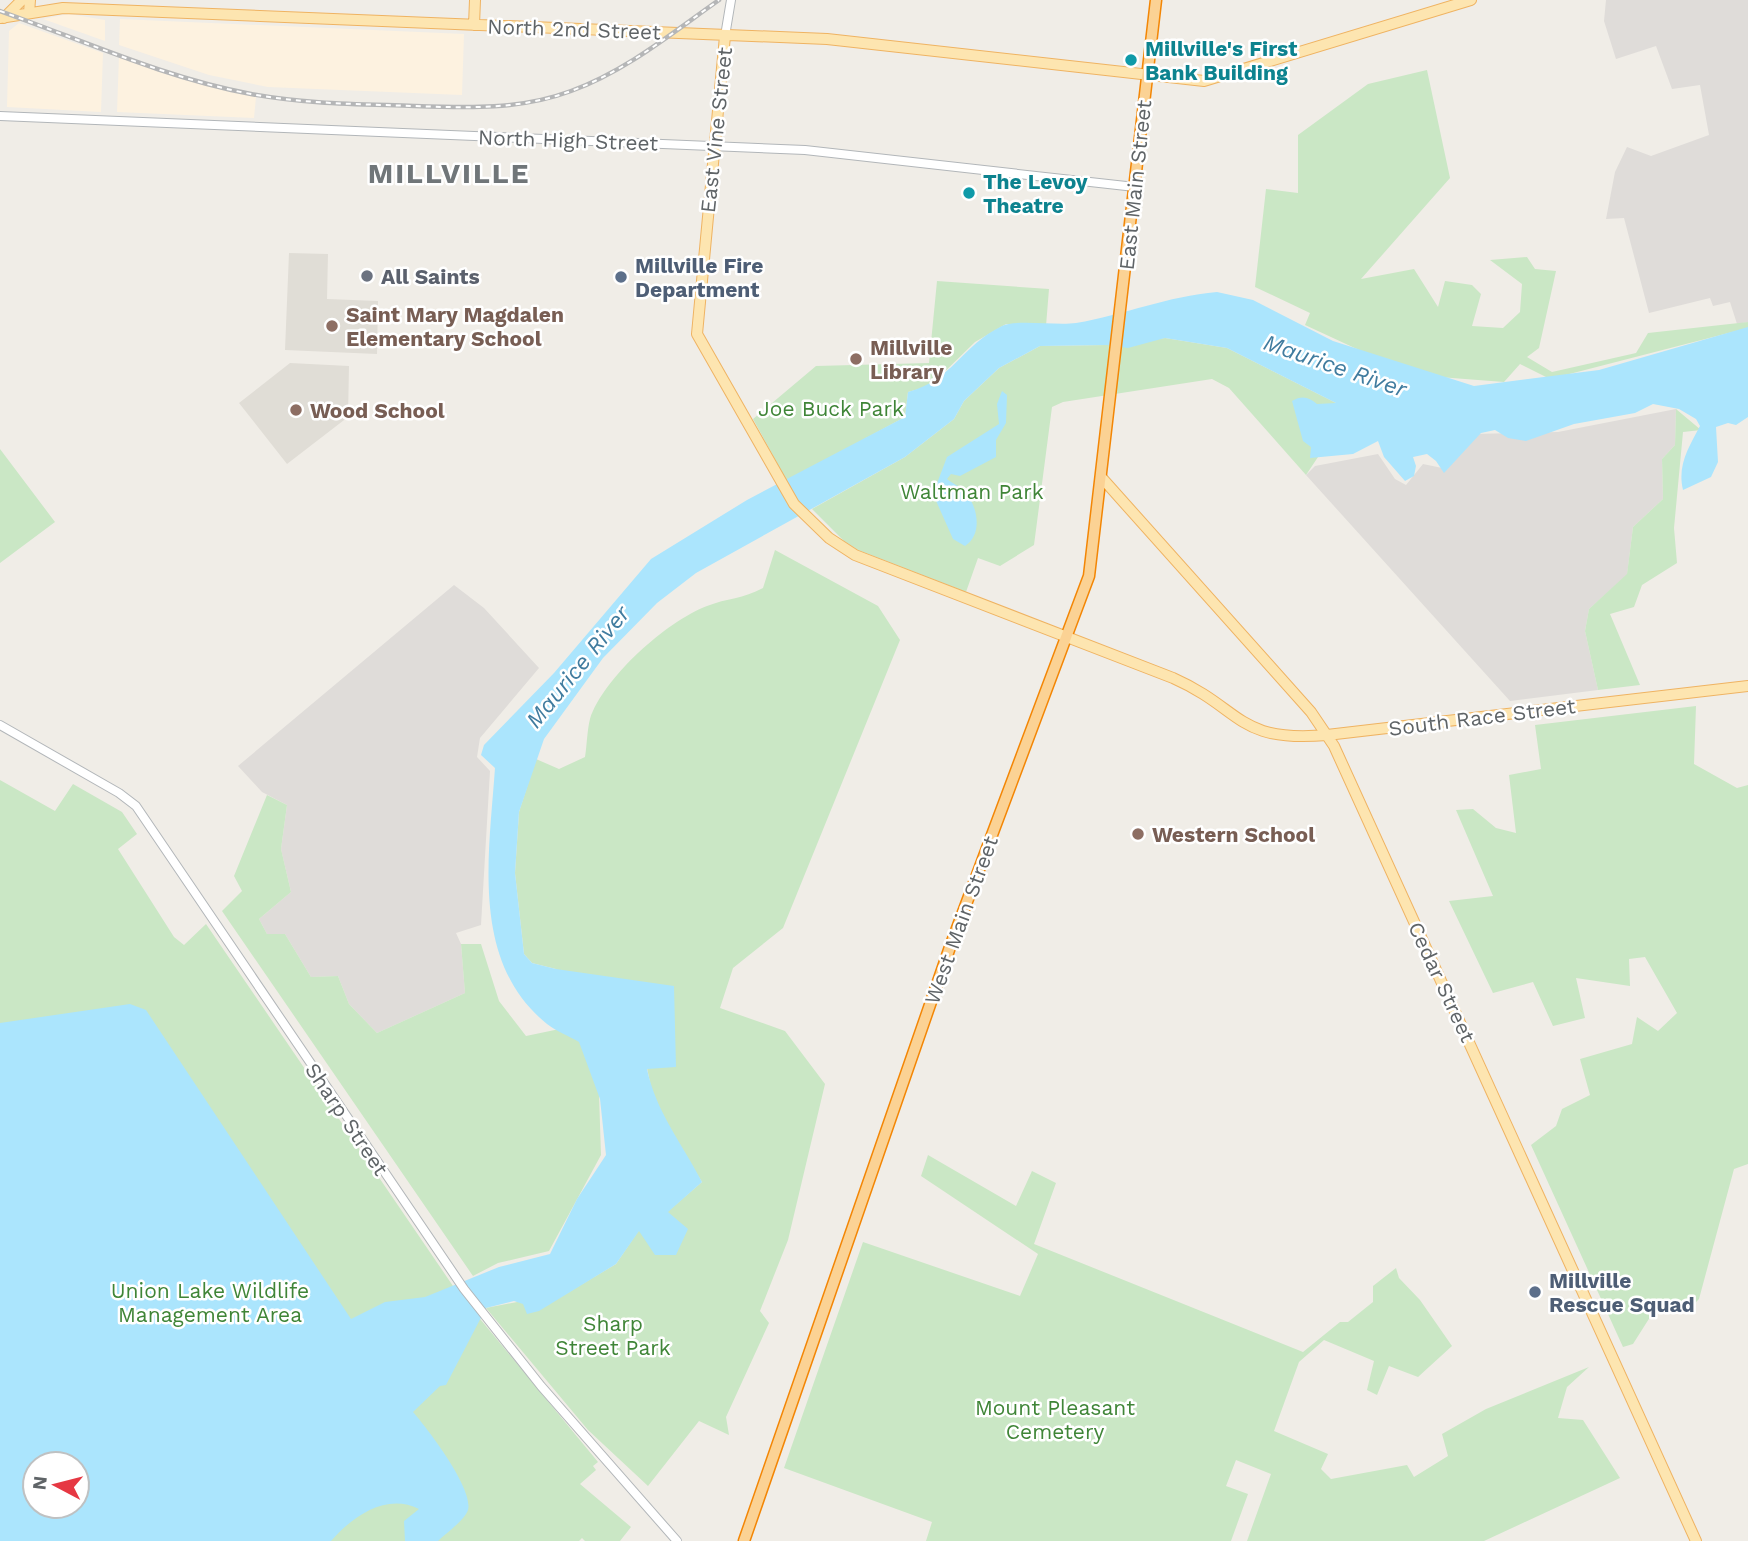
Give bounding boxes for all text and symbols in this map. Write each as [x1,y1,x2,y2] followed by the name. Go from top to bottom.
[487,13,661,45] street label: North 2nd Street
[1145,36,1297,85] place label: Millville's First Bank Building
[695,46,737,214] street label: East Vine Street
[1123,52,1139,68] marker: Millville's First Bank Building
[1114,98,1156,271] street label: East Main Street
[477,124,659,156] street label: North High Street
[368,157,530,190] district label: MILLVILLE
[983,169,1088,218] place label: The Levoy Theatre
[961,185,977,201] marker: The Levoy Theatre
[635,253,763,302] place label: Millville Fire Department
[381,264,480,289] place label: All Saints
[359,268,375,284] marker: All Saints
[613,269,629,285] marker: Millville Fire Department
[346,302,564,351] place label: Saint Mary Magdalen Elementary School
[324,318,340,334] marker: Saint Mary Magdalen Elementary School
[1260,329,1411,403] water label: Maurice River
[870,335,952,384] place label: Millville Library
[848,351,864,367] marker: Millville Library
[758,396,904,421] park label: Joe Buck Park
[310,398,445,423] place label: Wood School
[288,402,304,418] marker: Wood School
[900,479,1044,504] park label: Waltman Park
[521,600,636,734] water label: Maurice River
[1387,693,1577,741] street label: South Race Street
[1152,822,1315,847] place label: Western School
[1130,826,1146,842] marker: Western School
[919,832,1003,1008] street label: West Main Street
[1403,918,1481,1046] street label: Cedar Street
[300,1058,394,1180] street label: Sharp Street
[1549,1268,1695,1317] place label: Millville Rescue Squad
[111,1278,309,1327] park label: Union Lake Wildlife Management Area
[1527,1284,1543,1300] marker: Millville Rescue Squad
[555,1311,671,1360] park label: Sharp Street Park
[975,1395,1135,1444] park label: Mount Pleasant Cemetery
[21,1450,91,1520] north arrow
[27,1475,52,1491] text: N

